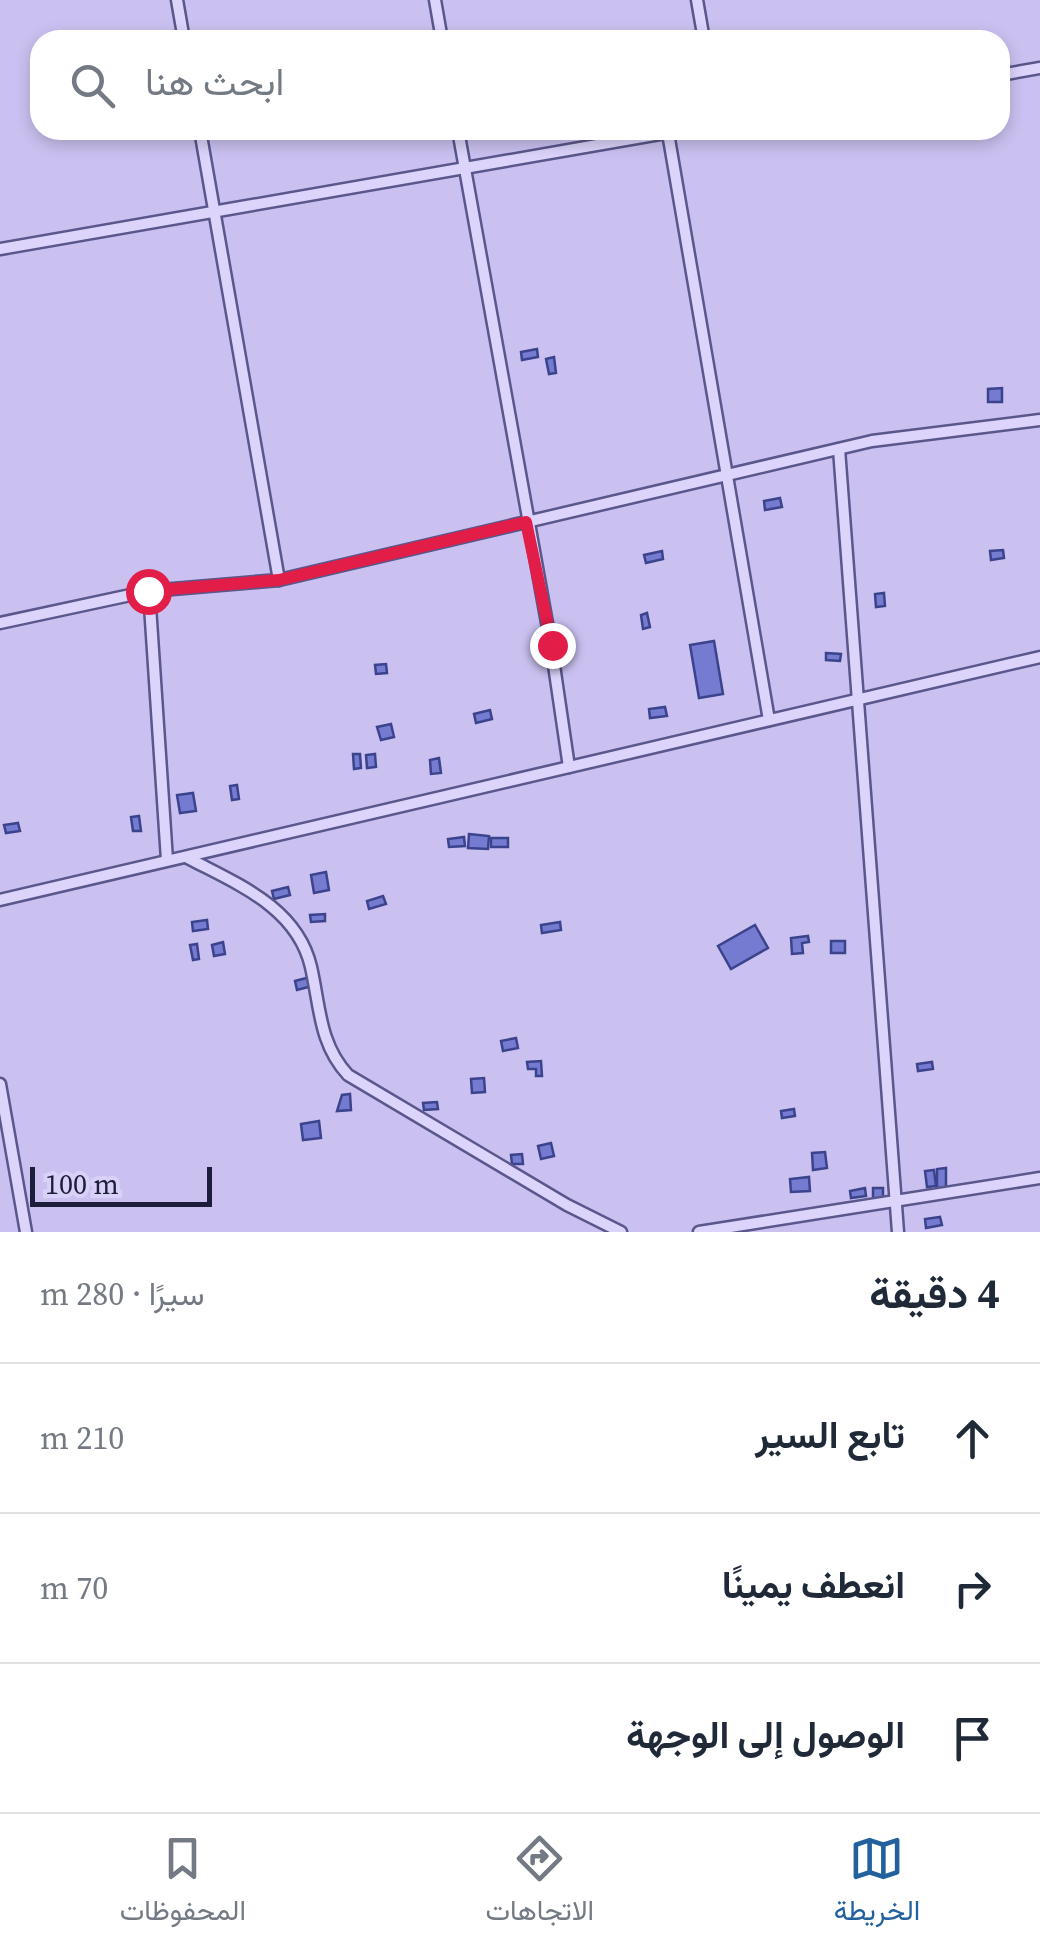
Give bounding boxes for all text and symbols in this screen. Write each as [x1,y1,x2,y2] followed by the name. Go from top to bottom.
[30,30,1010,140] search box
[145,56,284,108] text: ابحث هنا
[65,58,120,113] icon: search
[126,569,172,615] route start
[530,623,576,669] route end
[30,1162,212,1206] scale bar
[45,1165,119,1203] text: 100 m
[869,1264,1000,1322] text: 4 دقيقة
[40,1272,204,1316] text: سيرًا · 280 m
[755,1409,905,1461] text: تابع السير
[945,1411,1000,1466] icon: ahead
[40,1416,124,1460] text: 210 m
[722,1559,905,1611] text: انعطف يمينًا
[945,1561,1000,1616] icon: right
[40,1566,108,1610] text: 70 m
[626,1709,905,1761] text: الوصول إلى الوجهة
[945,1711,1000,1766] icon: arrive
[120,1831,246,1935] tab: المحفوظات
[485,1831,594,1935] tab: الاتجاهات
[834,1831,920,1935] tab: الخريطة

